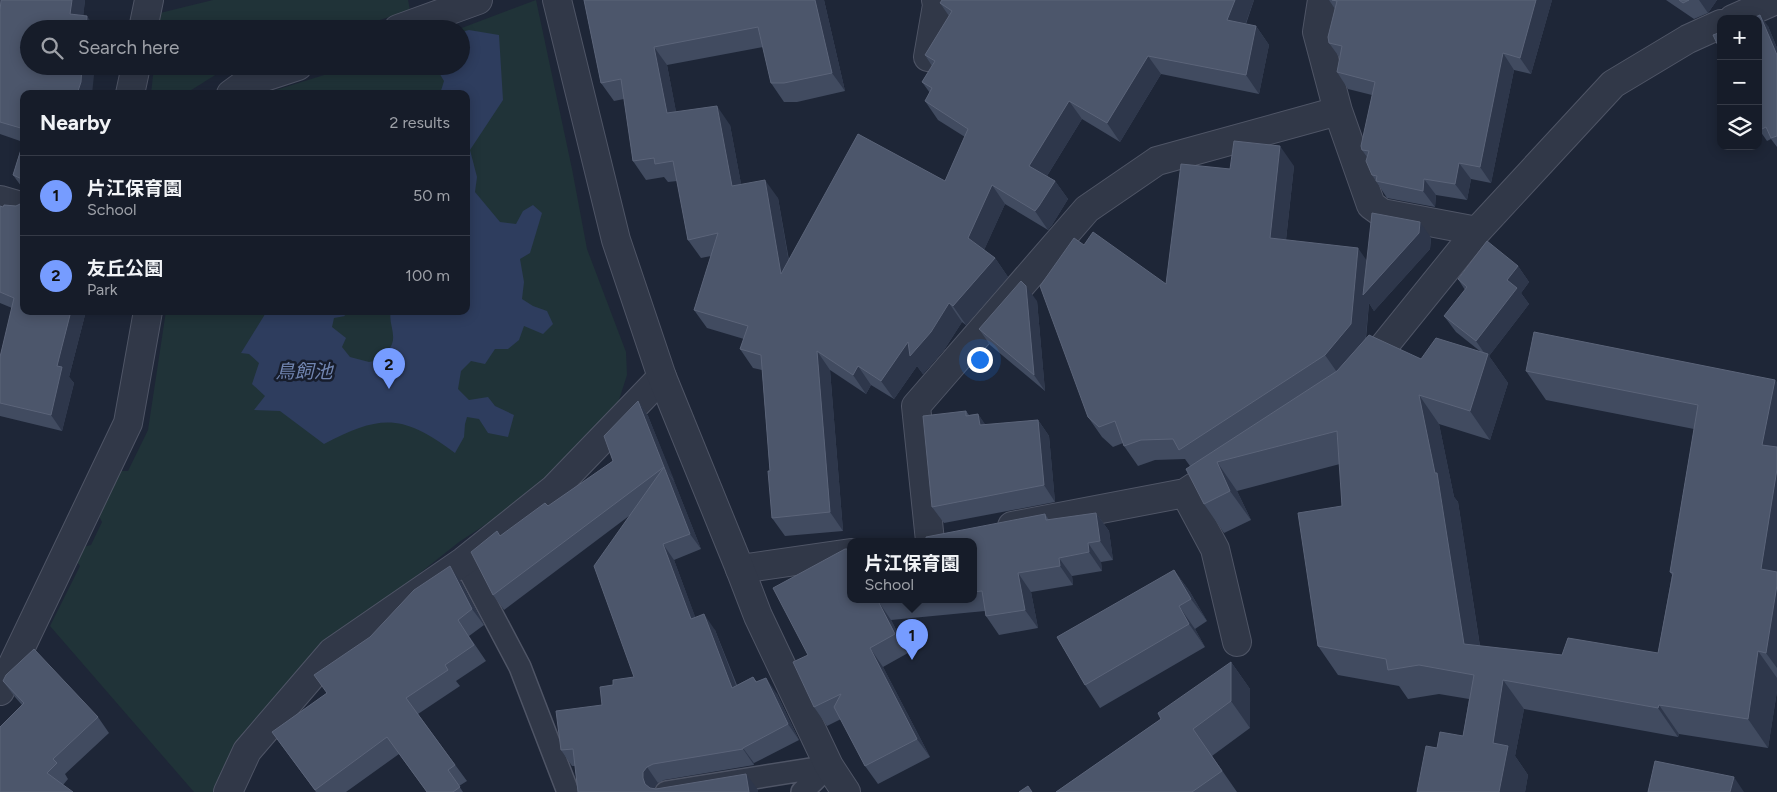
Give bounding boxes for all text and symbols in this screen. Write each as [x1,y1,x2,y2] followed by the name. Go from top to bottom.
[1717,15,1762,150] map controls
[1717,15,1762,60] button: +
[20,20,470,75] search box
[38,34,66,62] icon: search
[78,36,180,59] text: Search here
[1717,60,1762,105] button: −
[1717,105,1762,150] button: layers
[40,110,111,135] text: Nearby
[390,113,450,132] text: 2 results
[87,177,182,200] text: 片江保育園
[53,186,59,205] text: 1
[413,186,450,205] text: 50 m
[87,200,137,219] text: School
[87,257,163,280] text: 友丘公園
[51,266,61,285] text: 2
[405,266,450,285] text: 100 m
[87,280,117,299] text: Park
[967,347,993,373] your location
[373,348,405,389] pin: 2
[275,360,334,383] water label: 鳥飼池
[847,538,977,603] popup
[864,552,960,575] text: 片江保育園
[864,575,914,594] text: School
[896,619,928,660] pin: 1

